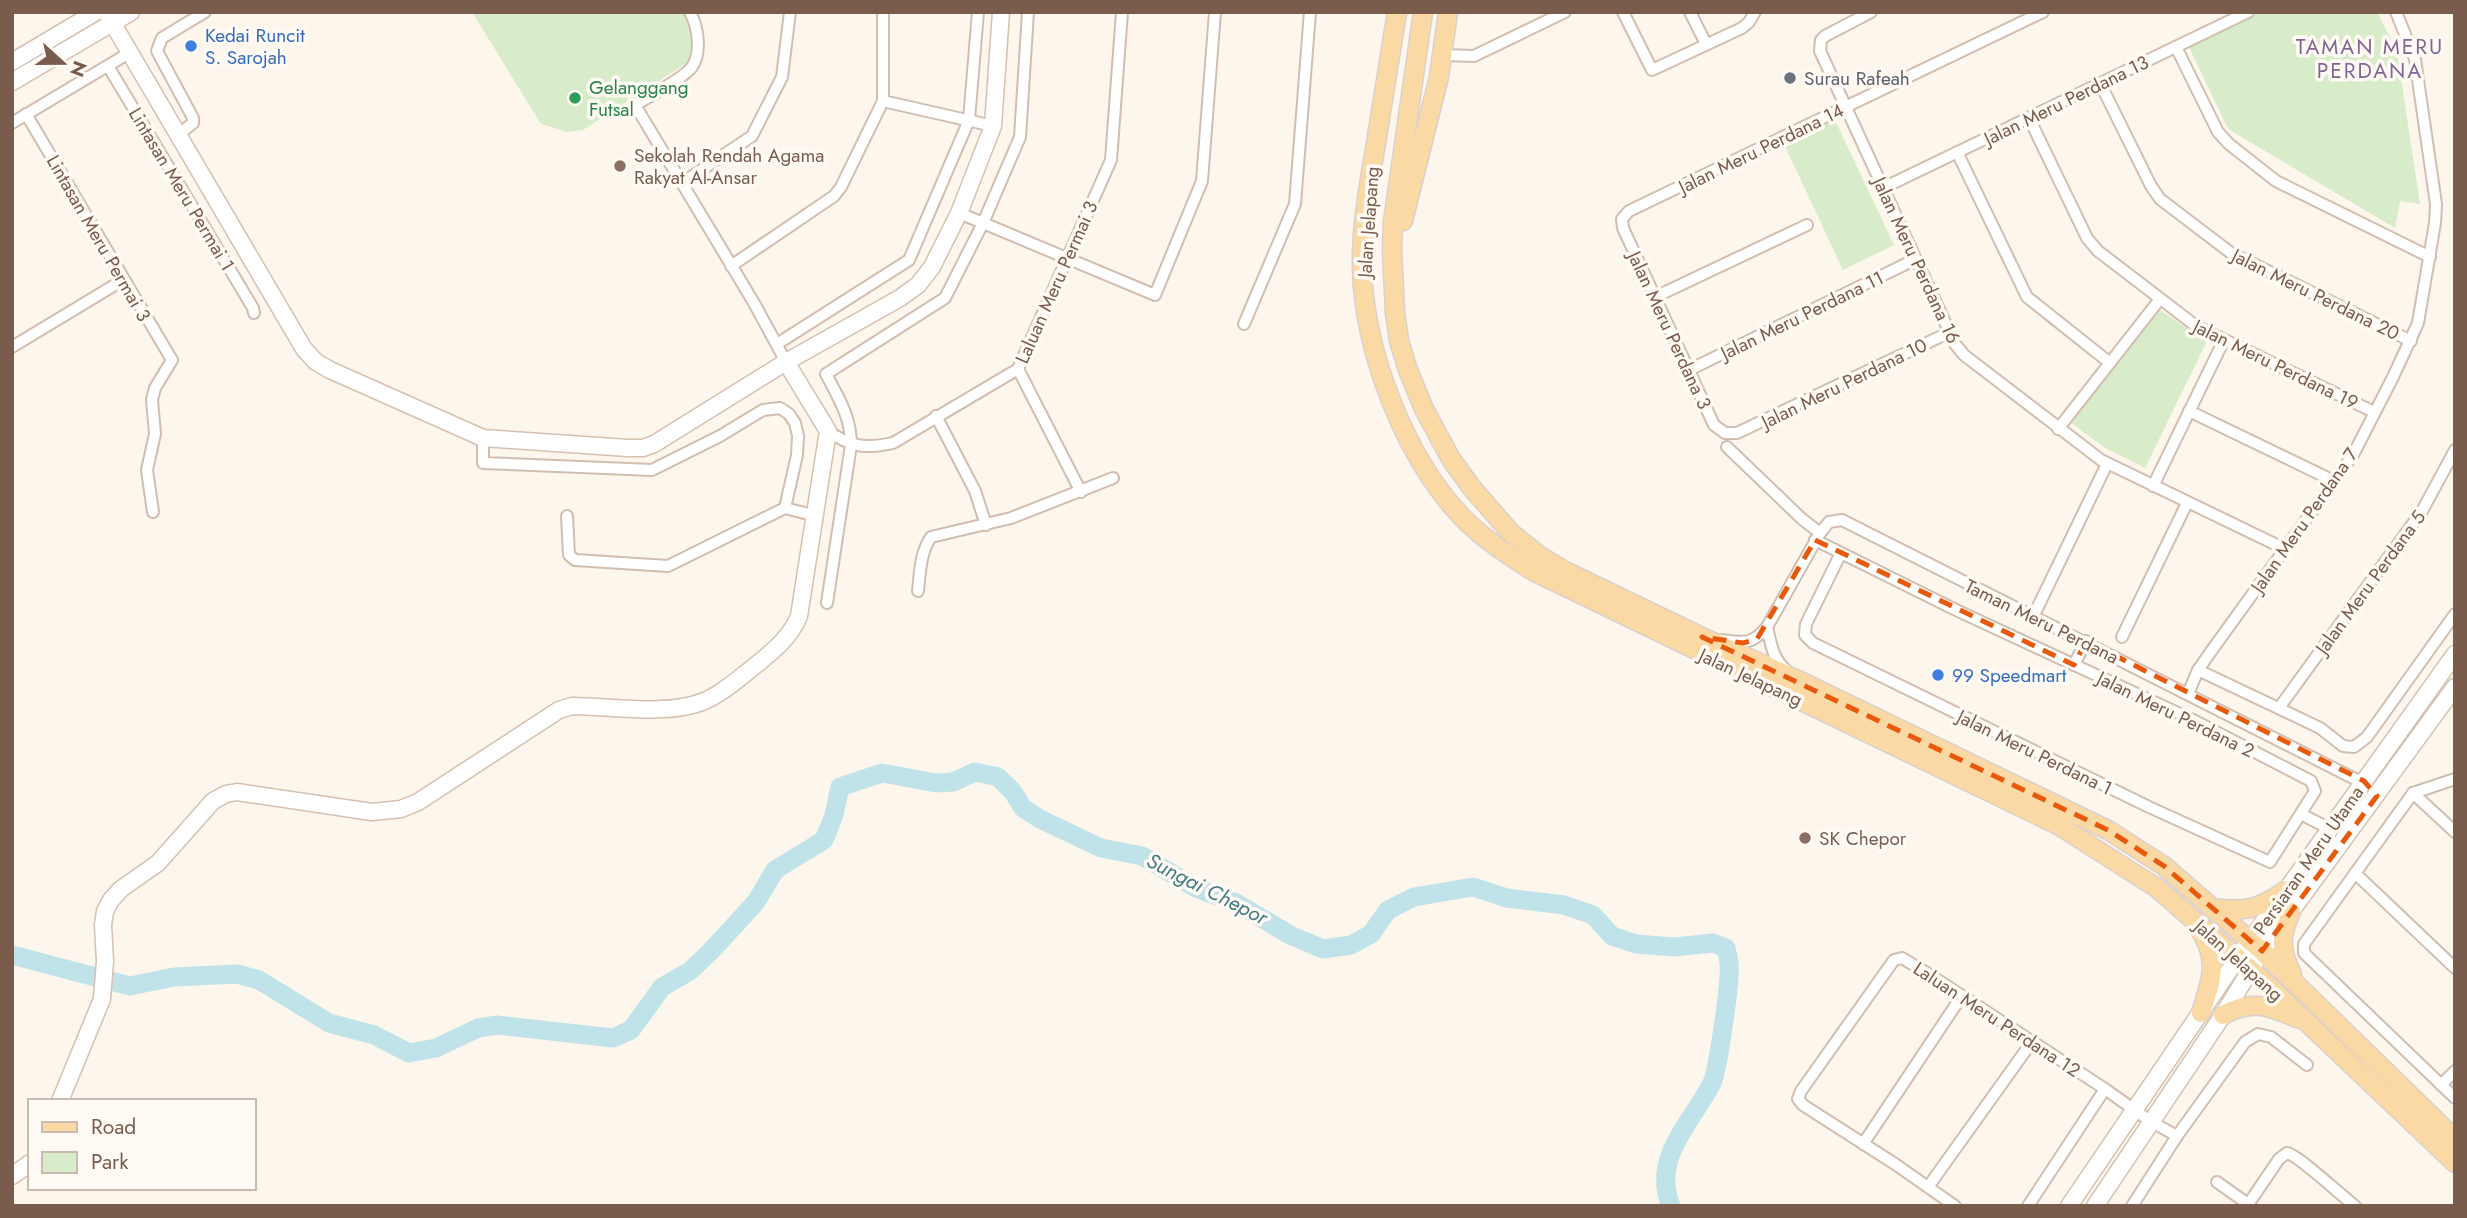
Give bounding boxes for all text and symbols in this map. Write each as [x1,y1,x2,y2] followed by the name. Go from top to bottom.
[205,22,305,71] place label: Kedai Runcit S. Sarojah
[28,28,98,98] north arrow
[2296,32,2444,86] district label: TAMAN MERU PERDANA
[183,38,199,54] marker: Kedai Runcit S. Sarojah
[1977,49,2153,153] street label: Jalan Meru Perdana 13
[63,57,94,81] text: N
[1804,65,1910,92] place label: Surau Rafeah
[1782,70,1798,86] marker: Surau Rafeah
[589,74,689,123] place label: Gelanggang Futsal
[567,90,583,106] marker: Gelanggang Futsal
[1671,97,1848,202] street label: Jalan Meru Perdana 14
[122,102,241,276] street label: Lintasan Meru Permai 1
[634,142,824,191] place label: Sekolah Rendah Agama Rakyat Al-Ansar
[40,150,157,326] street label: Lintasan Meru Permai 3
[612,158,628,174] marker: Sekolah Rendah Agama Rakyat Al-Ansar
[1351,165,1386,282] street label: Jalan Jelapang
[1865,170,1967,348] street label: Jalan Meru Perdana 16
[1008,197,1104,368] street label: Laluan Meru Permai 3
[2225,241,2404,347] street label: Jalan Meru Perdana 20
[1620,244,1718,414] street label: Jalan Meru Perdana 3
[1713,264,1888,368] street label: Jalan Meru Perdana 11
[2186,311,2363,416] street label: Jalan Meru Perdana 19
[1754,332,1932,437] street label: Jalan Meru Perdana 10
[2243,442,2365,601] street label: Jalan Meru Perdana 7
[2307,505,2432,662] street label: Jalan Meru Perdana 5
[1960,572,2123,670] street label: Taman Meru Perdana
[1692,640,1807,713] street label: Jalan Jelapang
[1952,662,2067,689] place label: 99 Speedmart
[2090,663,2259,764] street label: Jalan Meru Perdana 2
[1930,667,1946,683] marker: 99 Speedmart
[1950,702,2117,802] street label: Jalan Meru Perdana 1
[2247,780,2370,940] street label: Persiaran Meru Utama
[1819,825,1907,852] place label: SK Chepor
[1797,830,1813,846] marker: SK Chepor
[1141,846,1274,933] water label: Sungai Chepor
[2186,911,2289,1008] street label: Jalan Jelapang
[1908,955,2086,1084] street label: Laluan Meru Perdana 12
[28,1099,256,1190] legend
[91,1112,136,1142] text: Road
[91,1147,129,1177] text: Park

